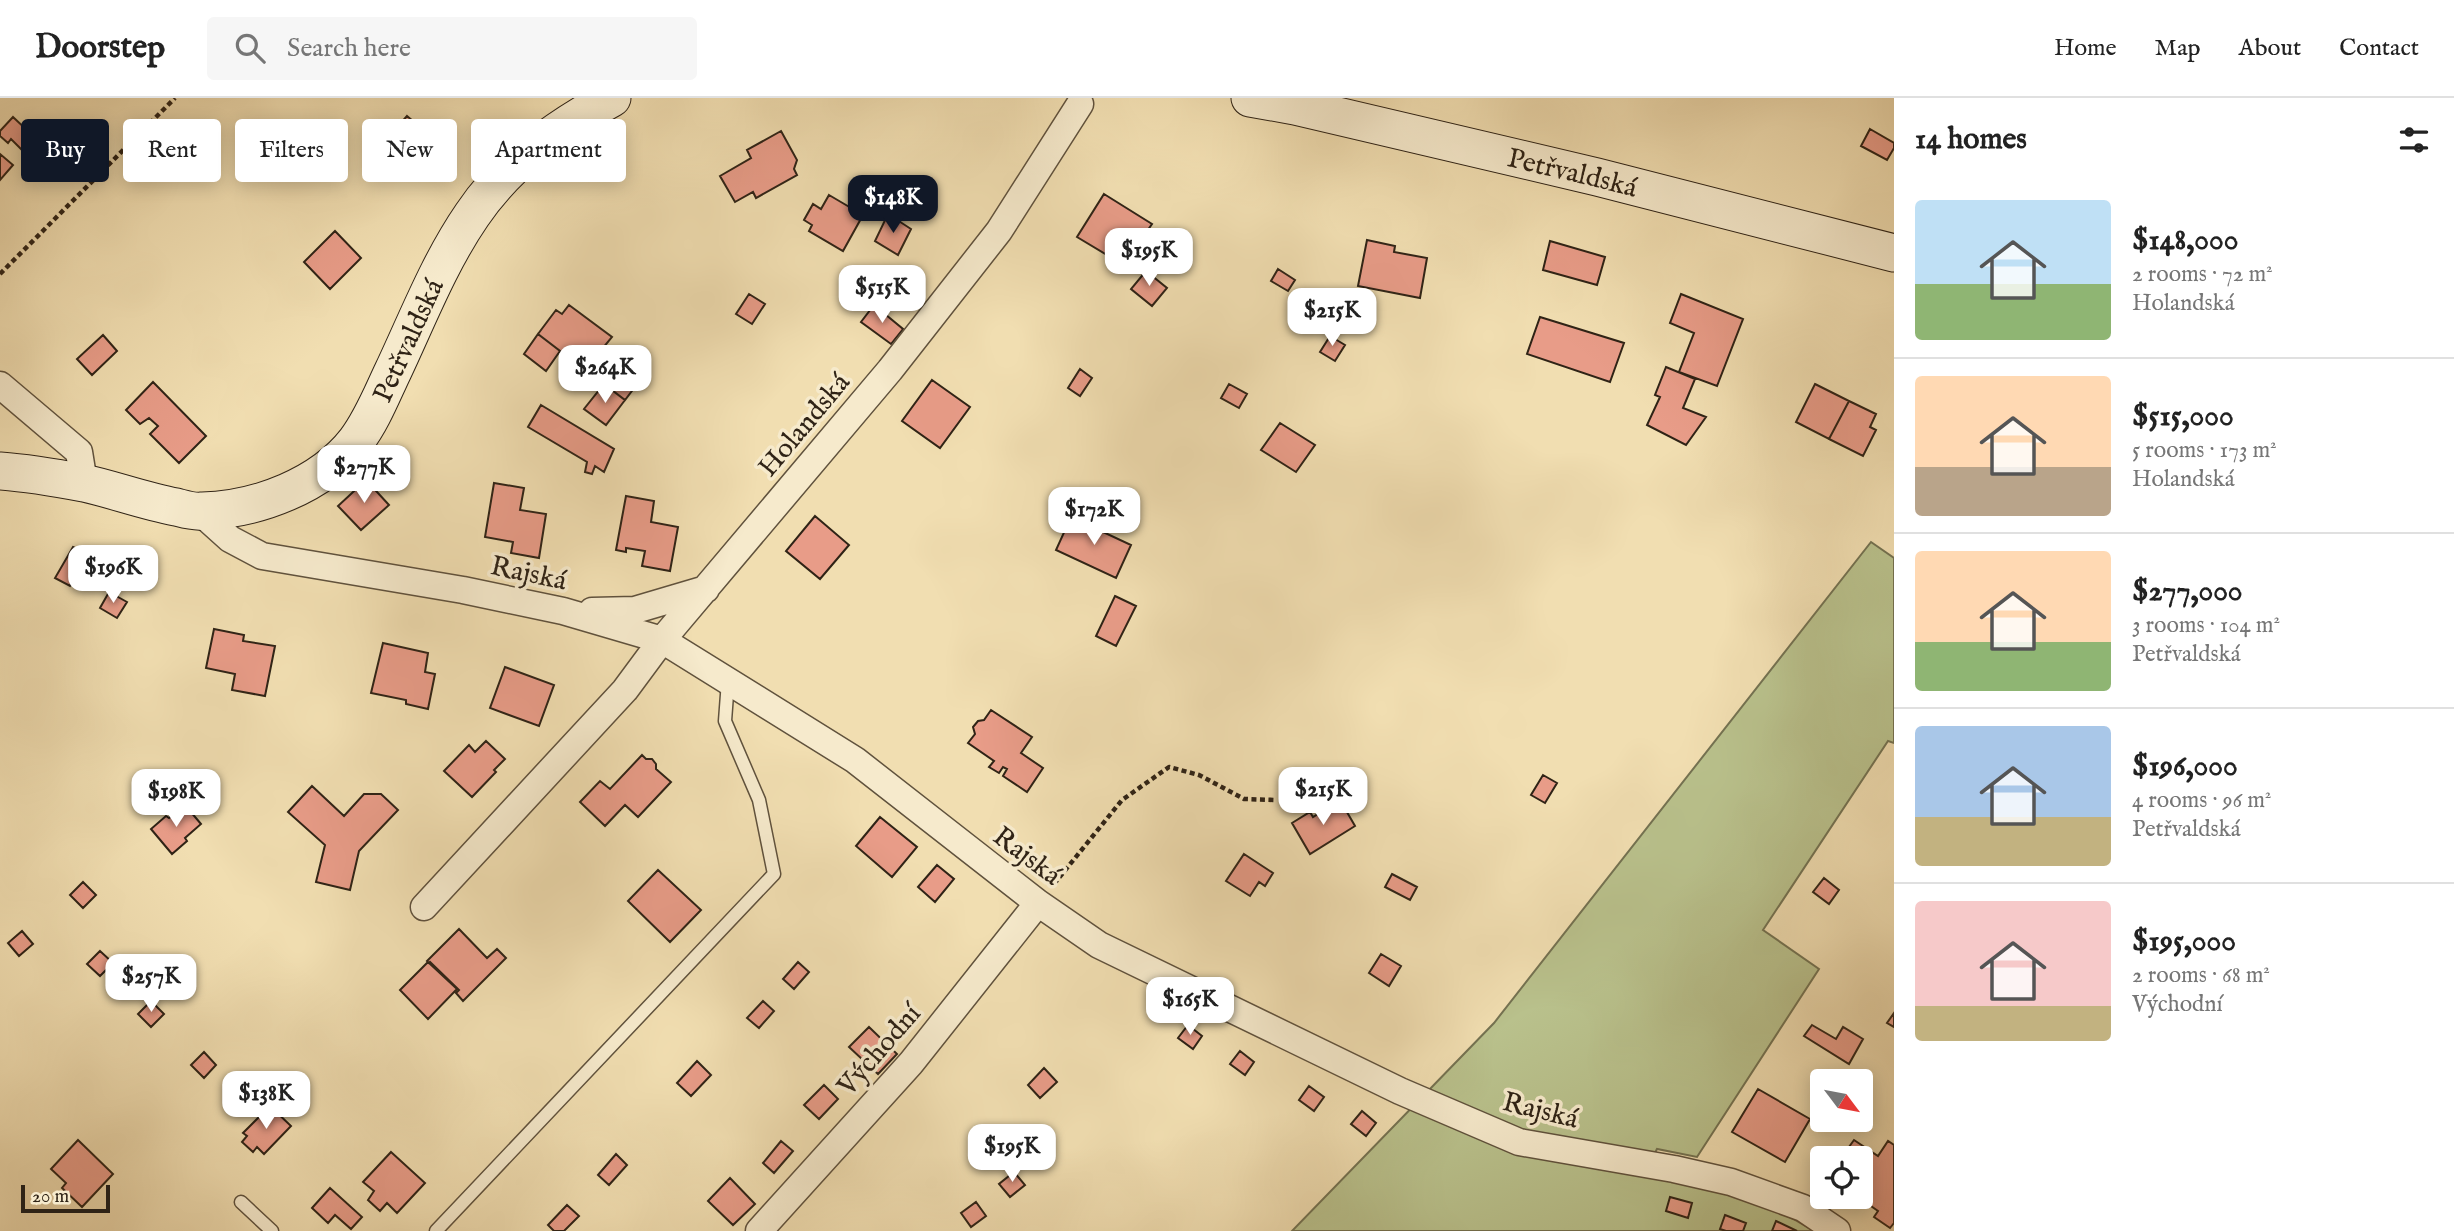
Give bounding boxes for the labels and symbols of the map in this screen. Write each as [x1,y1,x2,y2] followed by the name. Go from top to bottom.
[1504,142,1642,207] street label: Petřvaldská
[844,176,942,235] pin: $148K
[1100,228,1198,288] pin: $195K
[833,266,931,325] pin: $515K
[366,273,453,408] street label: Petřvaldská
[1283,288,1381,348] pin: $215K
[556,345,654,405] pin: $264K
[751,366,859,485] street label: Holandská
[315,446,413,505] pin: $277K
[1045,488,1143,547] pin: $172K
[64,546,162,605] pin: $196K
[487,549,571,600] street label: Rajská
[1274,768,1372,827] pin: $215K
[127,770,225,829] pin: $198K
[985,820,1068,895] street label: Rajská
[102,954,200,1014] pin: $257K
[1141,978,1239,1037] pin: $165K
[830,996,930,1105] street label: Východní
[1810,1069,1872,1132] north arrow
[217,1072,315,1131] pin: $138K
[1499,1085,1583,1138] street label: Rajská
[963,1124,1061,1184] pin: $195K
[21,1182,110,1214] scale bar

